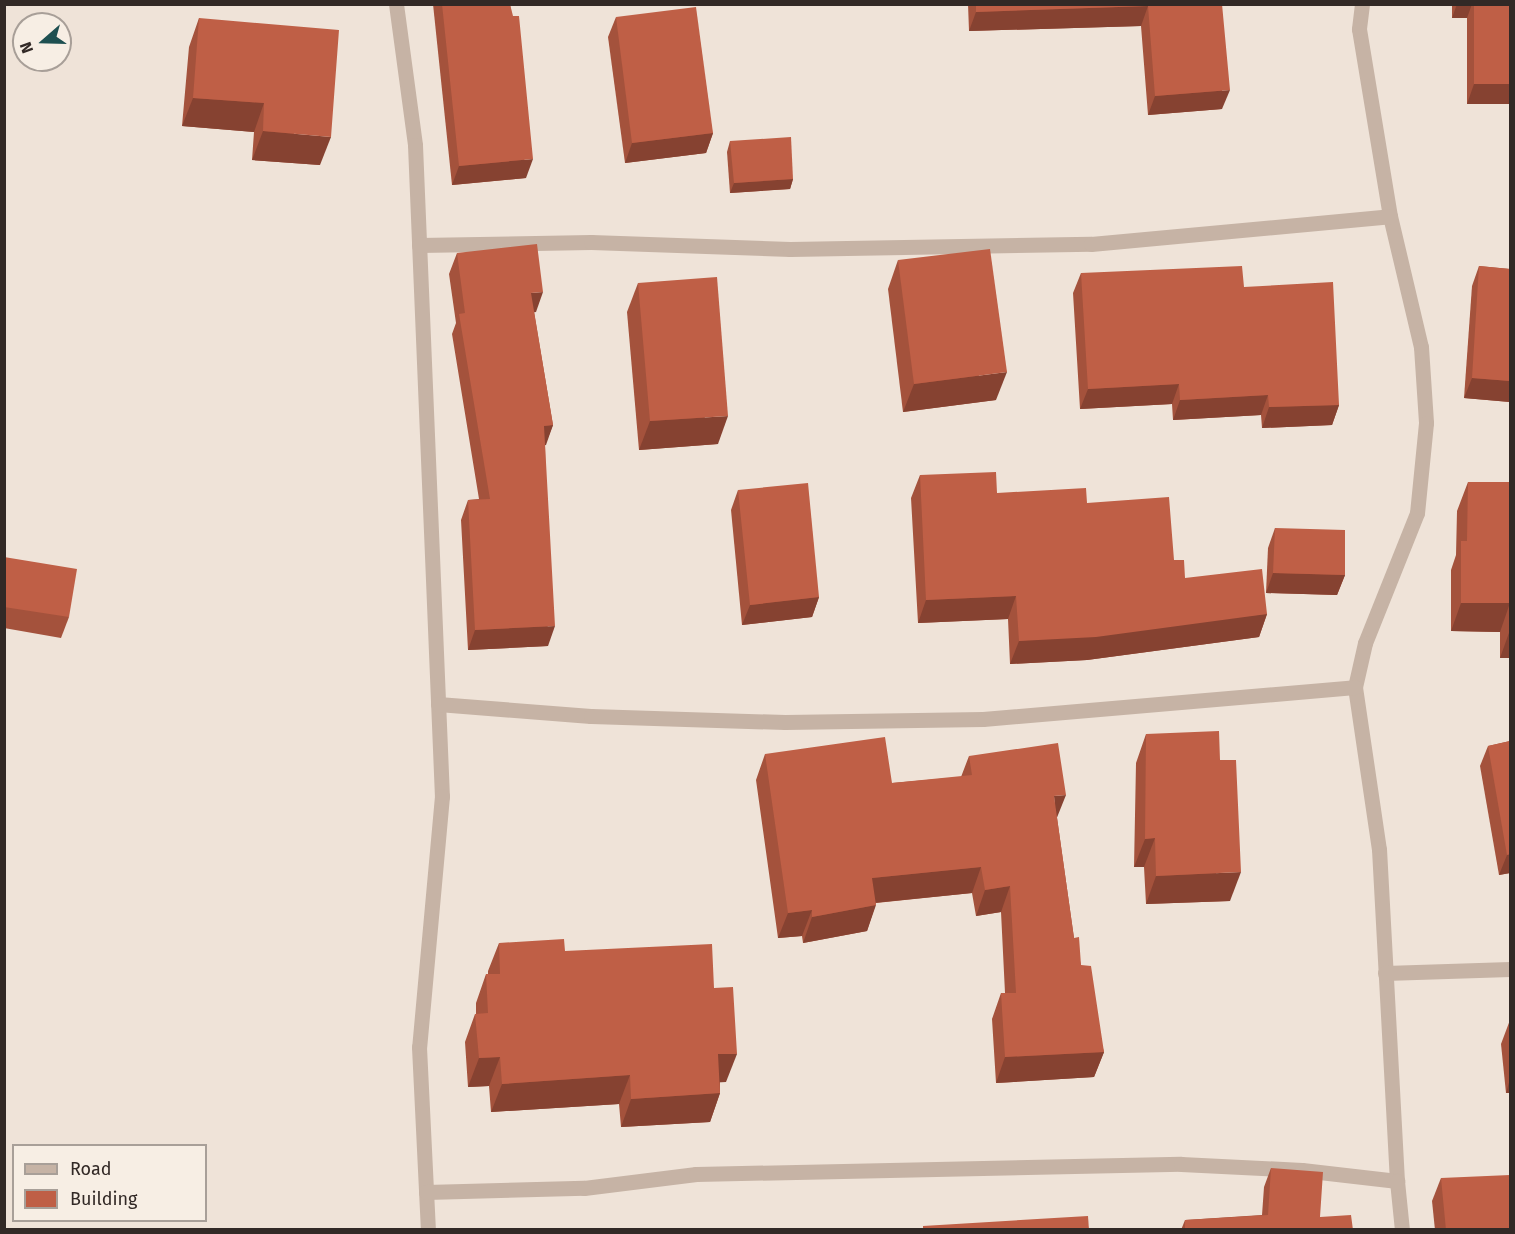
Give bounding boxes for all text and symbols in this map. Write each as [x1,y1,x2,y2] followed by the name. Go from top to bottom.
[12,12,72,72] north arrow
[16,39,37,56] text: N
[12,1144,207,1222] legend
[70,1158,112,1180] text: Road
[70,1188,137,1210] text: Building

